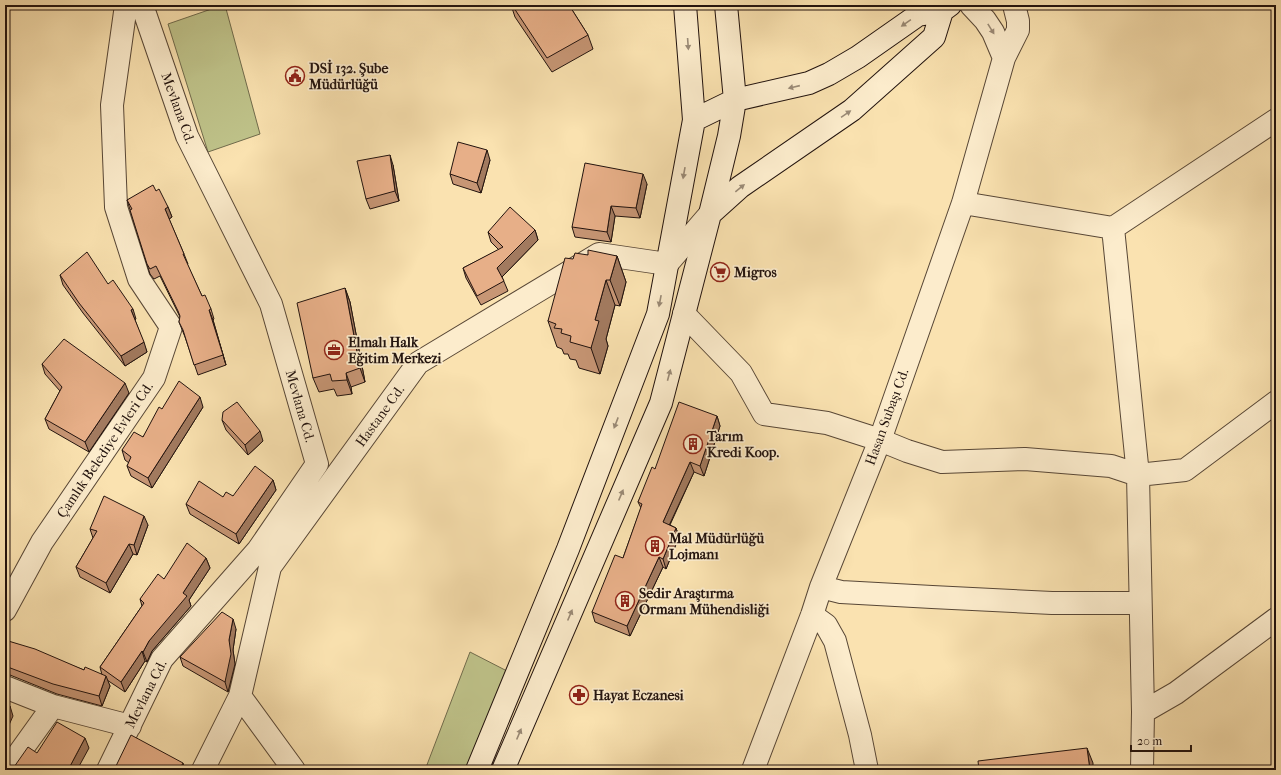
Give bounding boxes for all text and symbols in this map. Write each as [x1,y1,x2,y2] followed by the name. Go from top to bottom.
[901,19,911,27] one-way arrow
[987,23,994,35] one-way arrow
[684,38,691,50] one-way arrow
[308,59,388,93] place label: DSİ 132. Şube Müdürlüğü
[284,65,306,87] public building icon: DSİ 132. Şube Müdürlüğü
[157,70,199,146] street label: Mevlana Cd.
[788,84,800,90] one-way arrow
[841,110,851,118] one-way arrow
[681,167,687,179] one-way arrow
[734,184,745,193] one-way arrow
[709,261,731,283] supermarket icon: Migros
[733,264,777,281] place label: Migros
[657,294,663,307] one-way arrow
[348,334,442,367] place label: Elmalı Halk Eğitim Merkezi
[323,339,345,361] office icon: Elmalı Halk Eğitim Merkezi
[862,366,912,468] street label: Hasan Subaşı Cd.
[282,368,319,444] street label: Mevlana Cd.
[666,368,672,381] one-way arrow
[53,379,157,521] street label: Çamlık Belediye Evleri Cd.
[352,382,408,450] street label: Hastane Cd.
[613,417,619,429] one-way arrow
[706,428,779,461] place label: Tarım Kredi Koop.
[682,433,704,455] building icon: Tarım Kredi Koop.
[619,489,625,501] one-way arrow
[668,530,764,563] place label: Mal Müdürlüğü Lojmanı
[644,535,666,557] building icon: Mal Müdürlüğü Lojmanı
[639,585,770,618] place label: Sedir Araştırma Ormanı Mühendisliği
[614,590,636,612] building icon: Sedir Araştırma Ormanı Mühendisliği
[567,609,573,620] one-way arrow
[122,657,171,731] street label: Mevlana Cd.
[568,684,590,706] pharmacy icon: Hayat Eczanesi
[593,687,685,704] place label: Hayat Eczanesi
[1131,727,1191,753] scale bar
[516,728,522,740] one-way arrow
[1137,734,1162,748] text: 20 m

